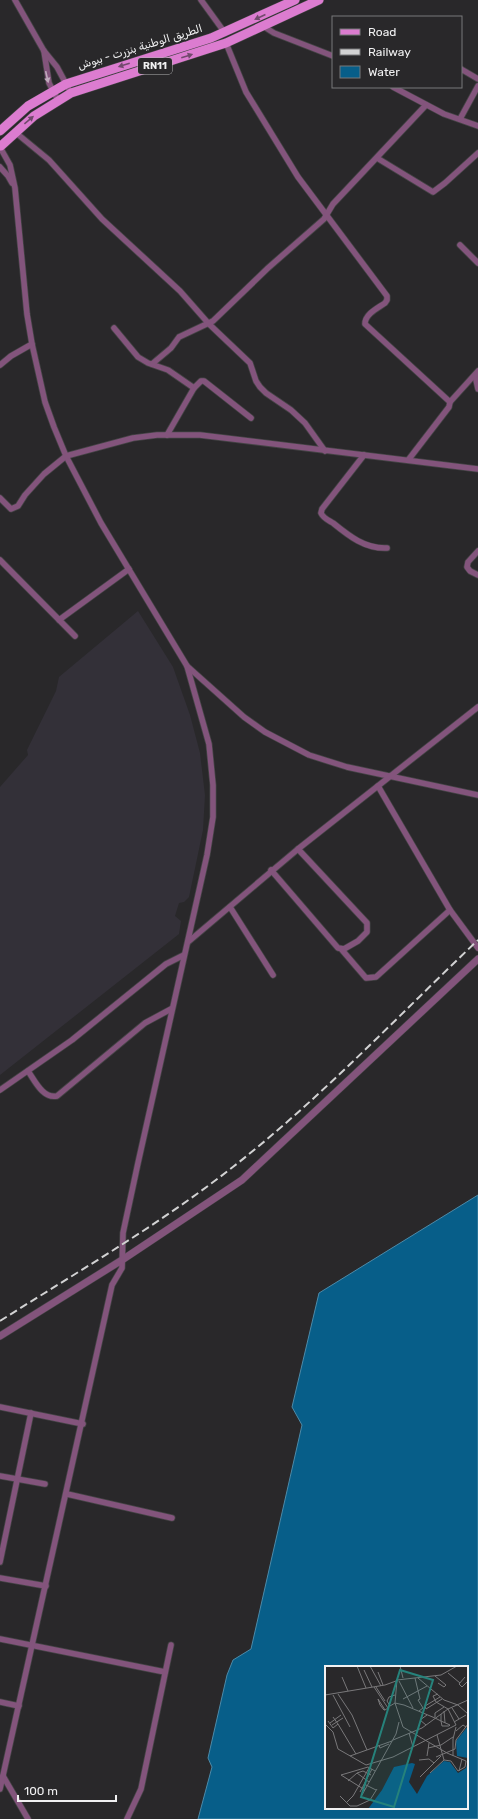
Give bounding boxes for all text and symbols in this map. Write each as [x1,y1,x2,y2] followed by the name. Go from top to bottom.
[254,13,266,20] one-way arrow
[332,16,462,88] legend
[76,22,204,73] street label: الطريق الوطنية بنزرت - ببوش
[368,25,396,39] text: Road
[368,45,411,59] text: Railway
[182,53,194,59] one-way arrow
[138,58,172,74] road number: RN11
[118,62,130,68] one-way arrow
[368,65,400,79] text: Water
[45,71,51,83] one-way arrow
[24,115,34,124] one-way arrow
[325,1666,468,1809] inset map
[18,1777,116,1803] scale bar
[24,1784,58,1798] text: 100 m

